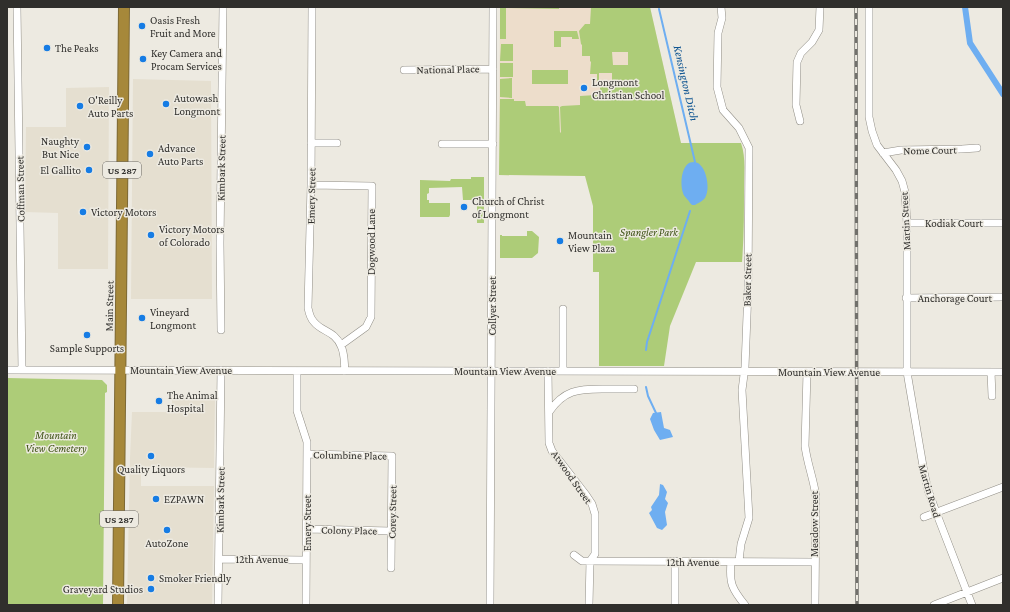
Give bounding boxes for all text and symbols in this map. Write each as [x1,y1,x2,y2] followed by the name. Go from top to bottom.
[150,14,216,39] place label: Oasis Fresh Fruit and More
[137,21,147,31] marker: Oasis Fresh Fruit and More
[55,42,99,54] place label: The Peaks
[42,43,52,53] marker: The Peaks
[670,44,702,122] water label: Kensington Ditch
[151,47,222,72] place label: Key Camera and Procam Services
[138,54,148,64] marker: Key Camera and Procam Services
[416,62,480,76] street label: National Place
[592,76,665,101] place label: Longmont Christian School
[579,83,589,93] marker: Longmont Christian School
[174,92,220,118] place label: Autowash Longmont
[88,94,133,119] place label: O'Reilly Auto Parts
[161,99,171,109] marker: Autowash Longmont
[75,101,85,111] marker: O'Reilly Auto Parts
[41,135,80,160] place label: Naughty But Nice
[214,135,228,201] street label: Kimbark Street
[82,142,92,152] marker: Naughty But Nice
[158,142,203,167] place label: Advance Auto Parts
[903,144,957,156] street label: Nome Court
[145,149,155,159] marker: Advance Auto Parts
[13,156,27,222] street label: Coffman Street
[103,162,141,178] road number: US 287
[40,164,82,176] place label: El Gallito
[84,165,94,175] marker: El Gallito
[305,167,318,224] street label: Emery Street
[897,191,913,250] street label: Martin Street
[472,195,545,221] place label: Church of Christ of Longmont
[459,202,469,212] marker: Church of Christ of Longmont
[91,206,156,219] place label: Victory Motors
[78,207,88,217] marker: Victory Motors
[365,209,378,275] street label: Dogwood Lane
[925,217,983,229] street label: Kodiak Court
[159,223,224,248] place label: Victory Motors of Colorado
[620,226,679,239] park label: Spangler Park
[568,229,615,254] place label: Mountain View Plaza
[146,230,156,240] marker: Victory Motors of Colorado
[555,236,565,246] marker: Mountain View Plaza
[741,253,753,307] street label: Baker Street
[486,276,499,336] street label: Collyer Street
[103,280,115,332] street label: Main Street
[918,292,992,305] street label: Anchorage Court
[150,306,196,332] place label: Vineyard Longmont
[137,313,147,323] marker: Vineyard Longmont
[82,330,92,340] marker: Sample Supports
[50,342,124,355] place label: Sample Supports
[130,364,232,376] street label: Mountain View Avenue
[454,365,556,377] street label: Mountain View Avenue
[778,366,880,378] street label: Mountain View Avenue
[167,389,218,415] place label: The Animal Hospital
[154,396,164,406] marker: The Animal Hospital
[25,429,87,455] park label: Mountain View Cemetery
[313,448,387,462] street label: Columbine Place
[549,448,595,506] street label: Atwood Street
[146,451,156,461] marker: Quality Liquors
[117,463,185,476] place label: Quality Liquors
[917,463,943,519] street label: Martin Road
[213,467,227,533] street label: Kimbark Street
[386,485,399,539] street label: Corey Street
[808,491,820,557] street label: Meadow Street
[164,493,204,505] place label: EZPAWN
[151,494,161,504] marker: EZPAWN
[301,494,314,551] street label: Emery Street
[100,511,138,527] road number: US 287
[321,524,377,537] street label: Colony Place
[162,525,172,535] marker: AutoZone
[146,537,189,549] place label: AutoZone
[236,553,289,565] street label: 12th Avenue
[667,556,720,568] street label: 12th Avenue
[159,572,232,585] place label: Smoker Friendly
[146,573,156,583] marker: Smoker Friendly
[63,583,143,596] place label: Graveyard Studios
[146,584,156,594] marker: Graveyard Studios

